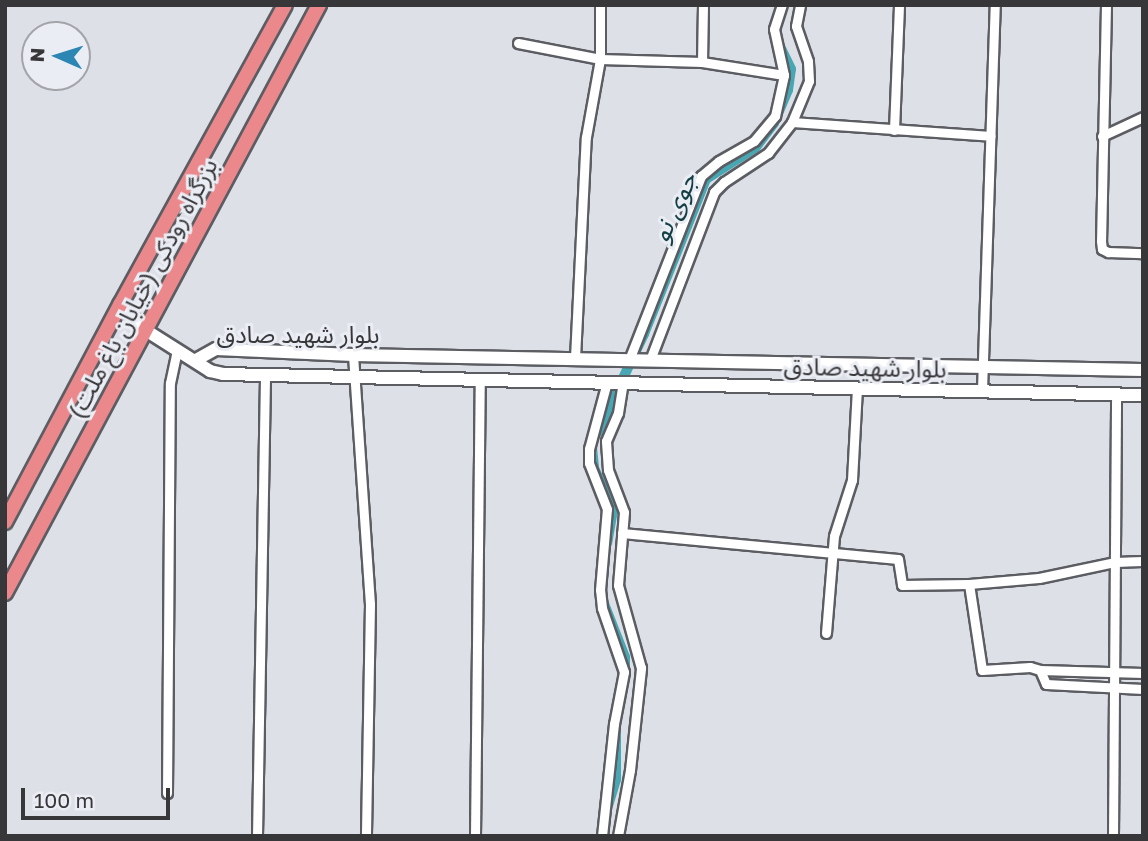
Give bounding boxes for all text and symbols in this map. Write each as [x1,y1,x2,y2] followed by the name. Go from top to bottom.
[21,21,91,91] north arrow
[25,47,48,63] text: N
[61,153,223,423] street label: بزرگراه رودکی (خیابان باغ ملت)
[644,167,704,247] water label: جوی نو
[217,320,379,348] street label: بلوار شهید صادق
[783,351,947,383] street label: بلوار شهید صادق
[24,774,173,818] scale bar
[34,787,94,813] text: 100 m

